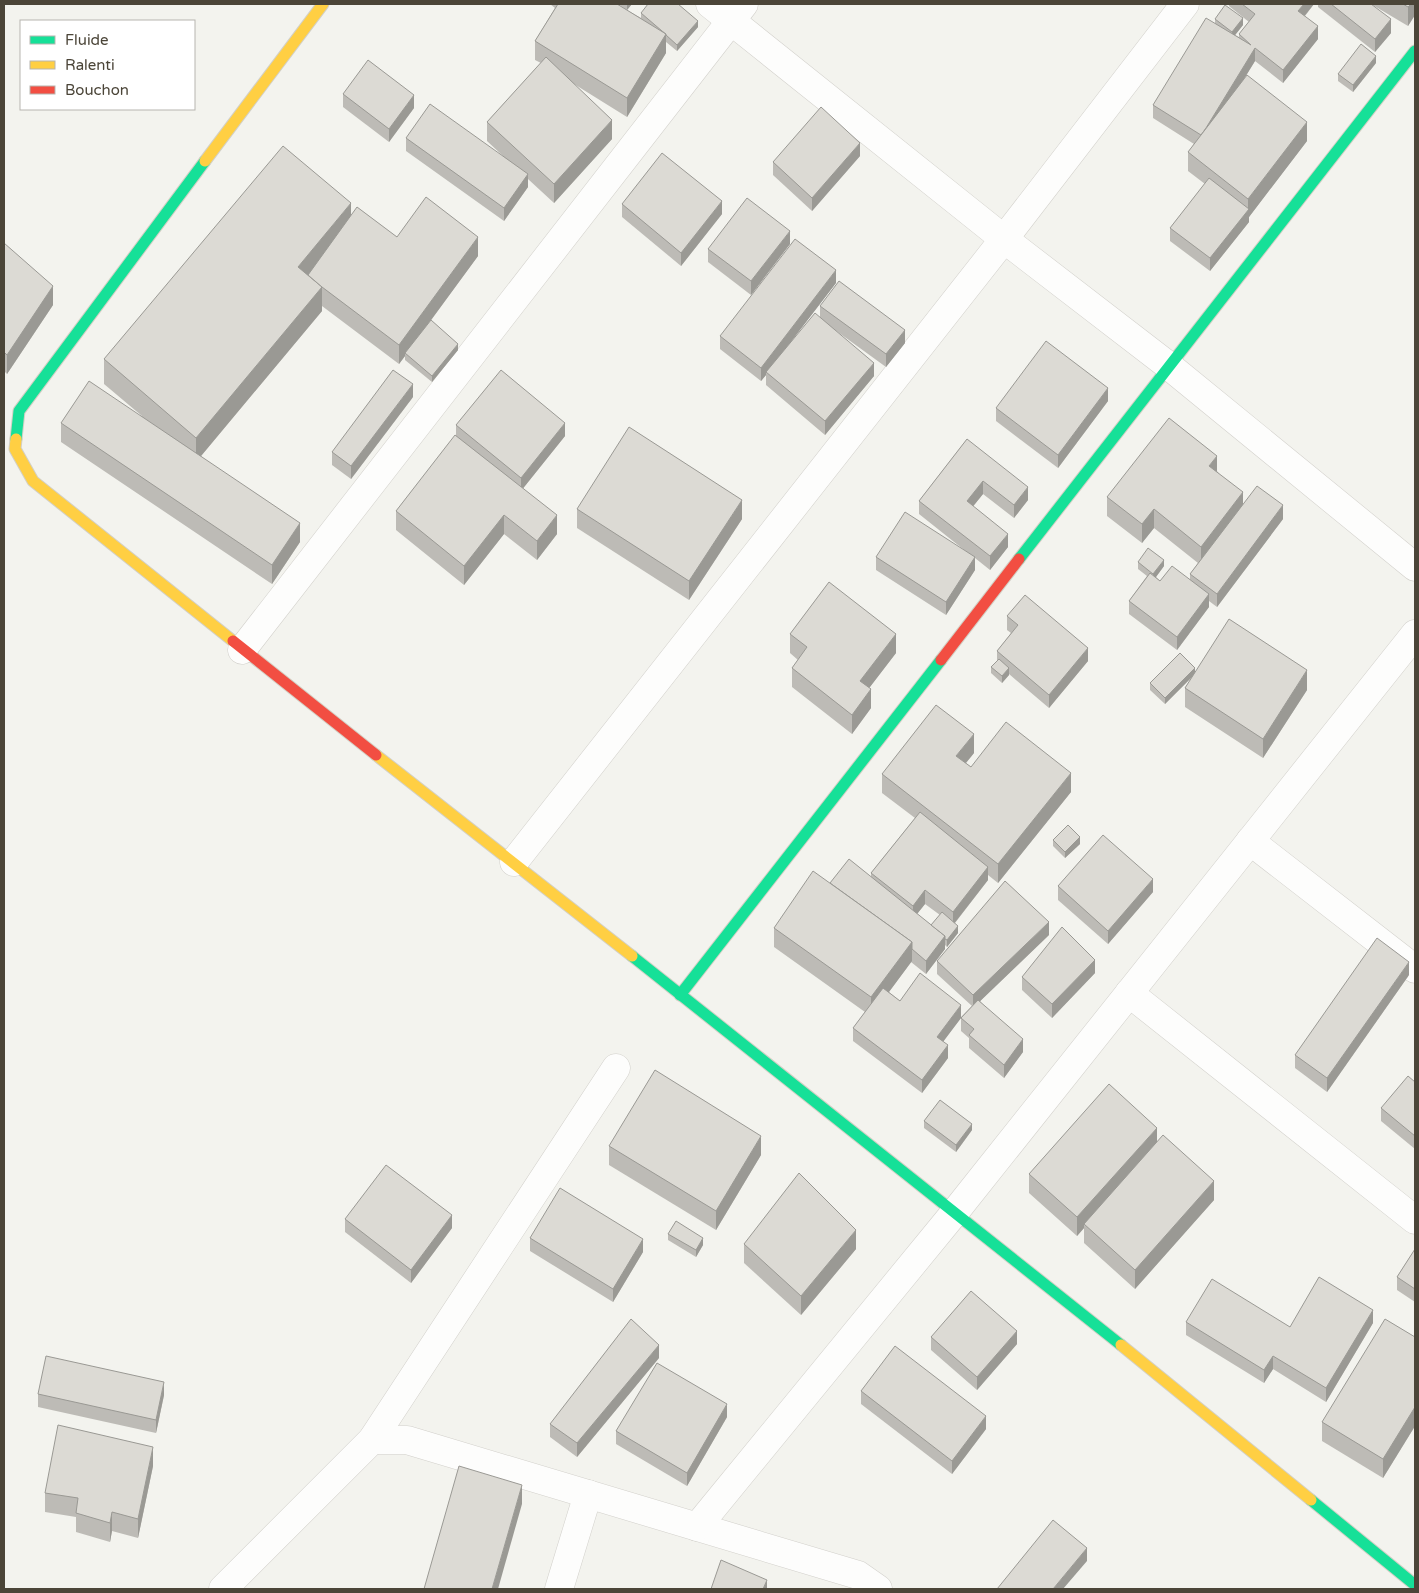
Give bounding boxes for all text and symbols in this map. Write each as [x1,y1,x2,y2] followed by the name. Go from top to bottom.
[20,20,195,110] legend
[65,31,109,49] text: Fluide
[65,56,115,74] text: Ralenti
[65,81,129,99] text: Bouchon

